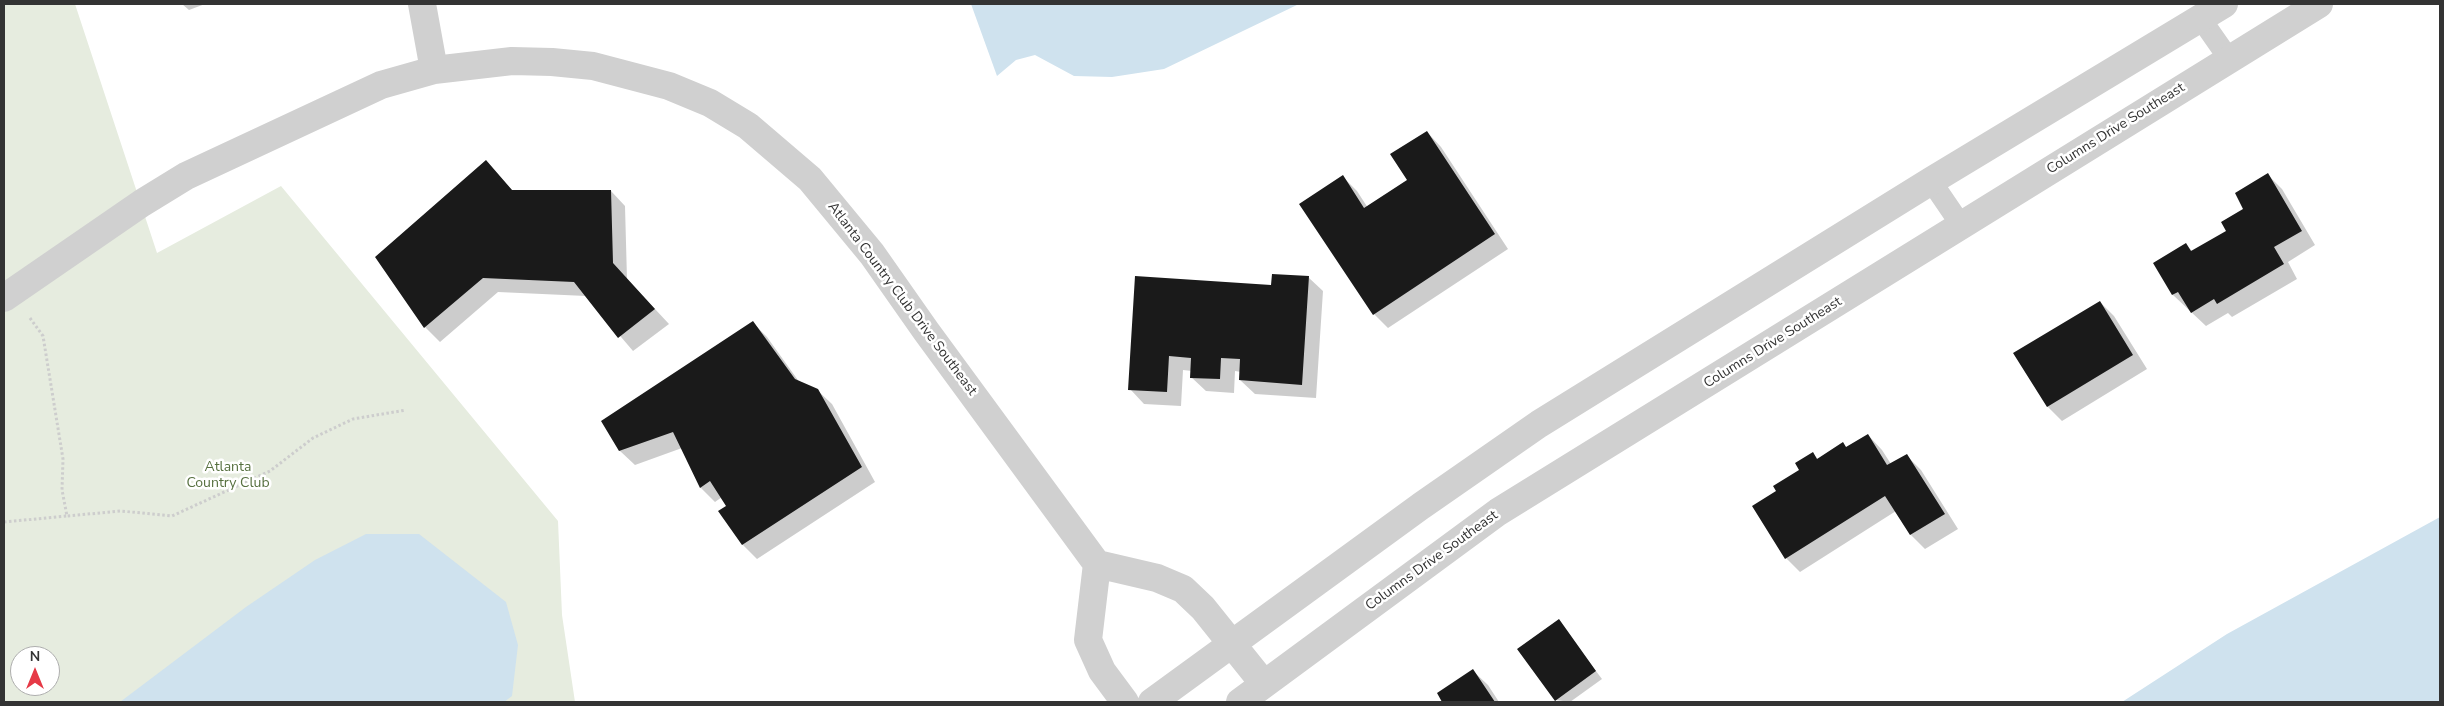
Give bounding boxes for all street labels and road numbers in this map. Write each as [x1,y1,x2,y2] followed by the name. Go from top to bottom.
[2044,80,2188,178] street label: Columns Drive Southeast
[824,199,980,399] street label: Atlanta Country Club Drive Southeast
[1701,294,1845,392] street label: Columns Drive Southeast
[1363,507,1501,615] street label: Columns Drive Southeast

